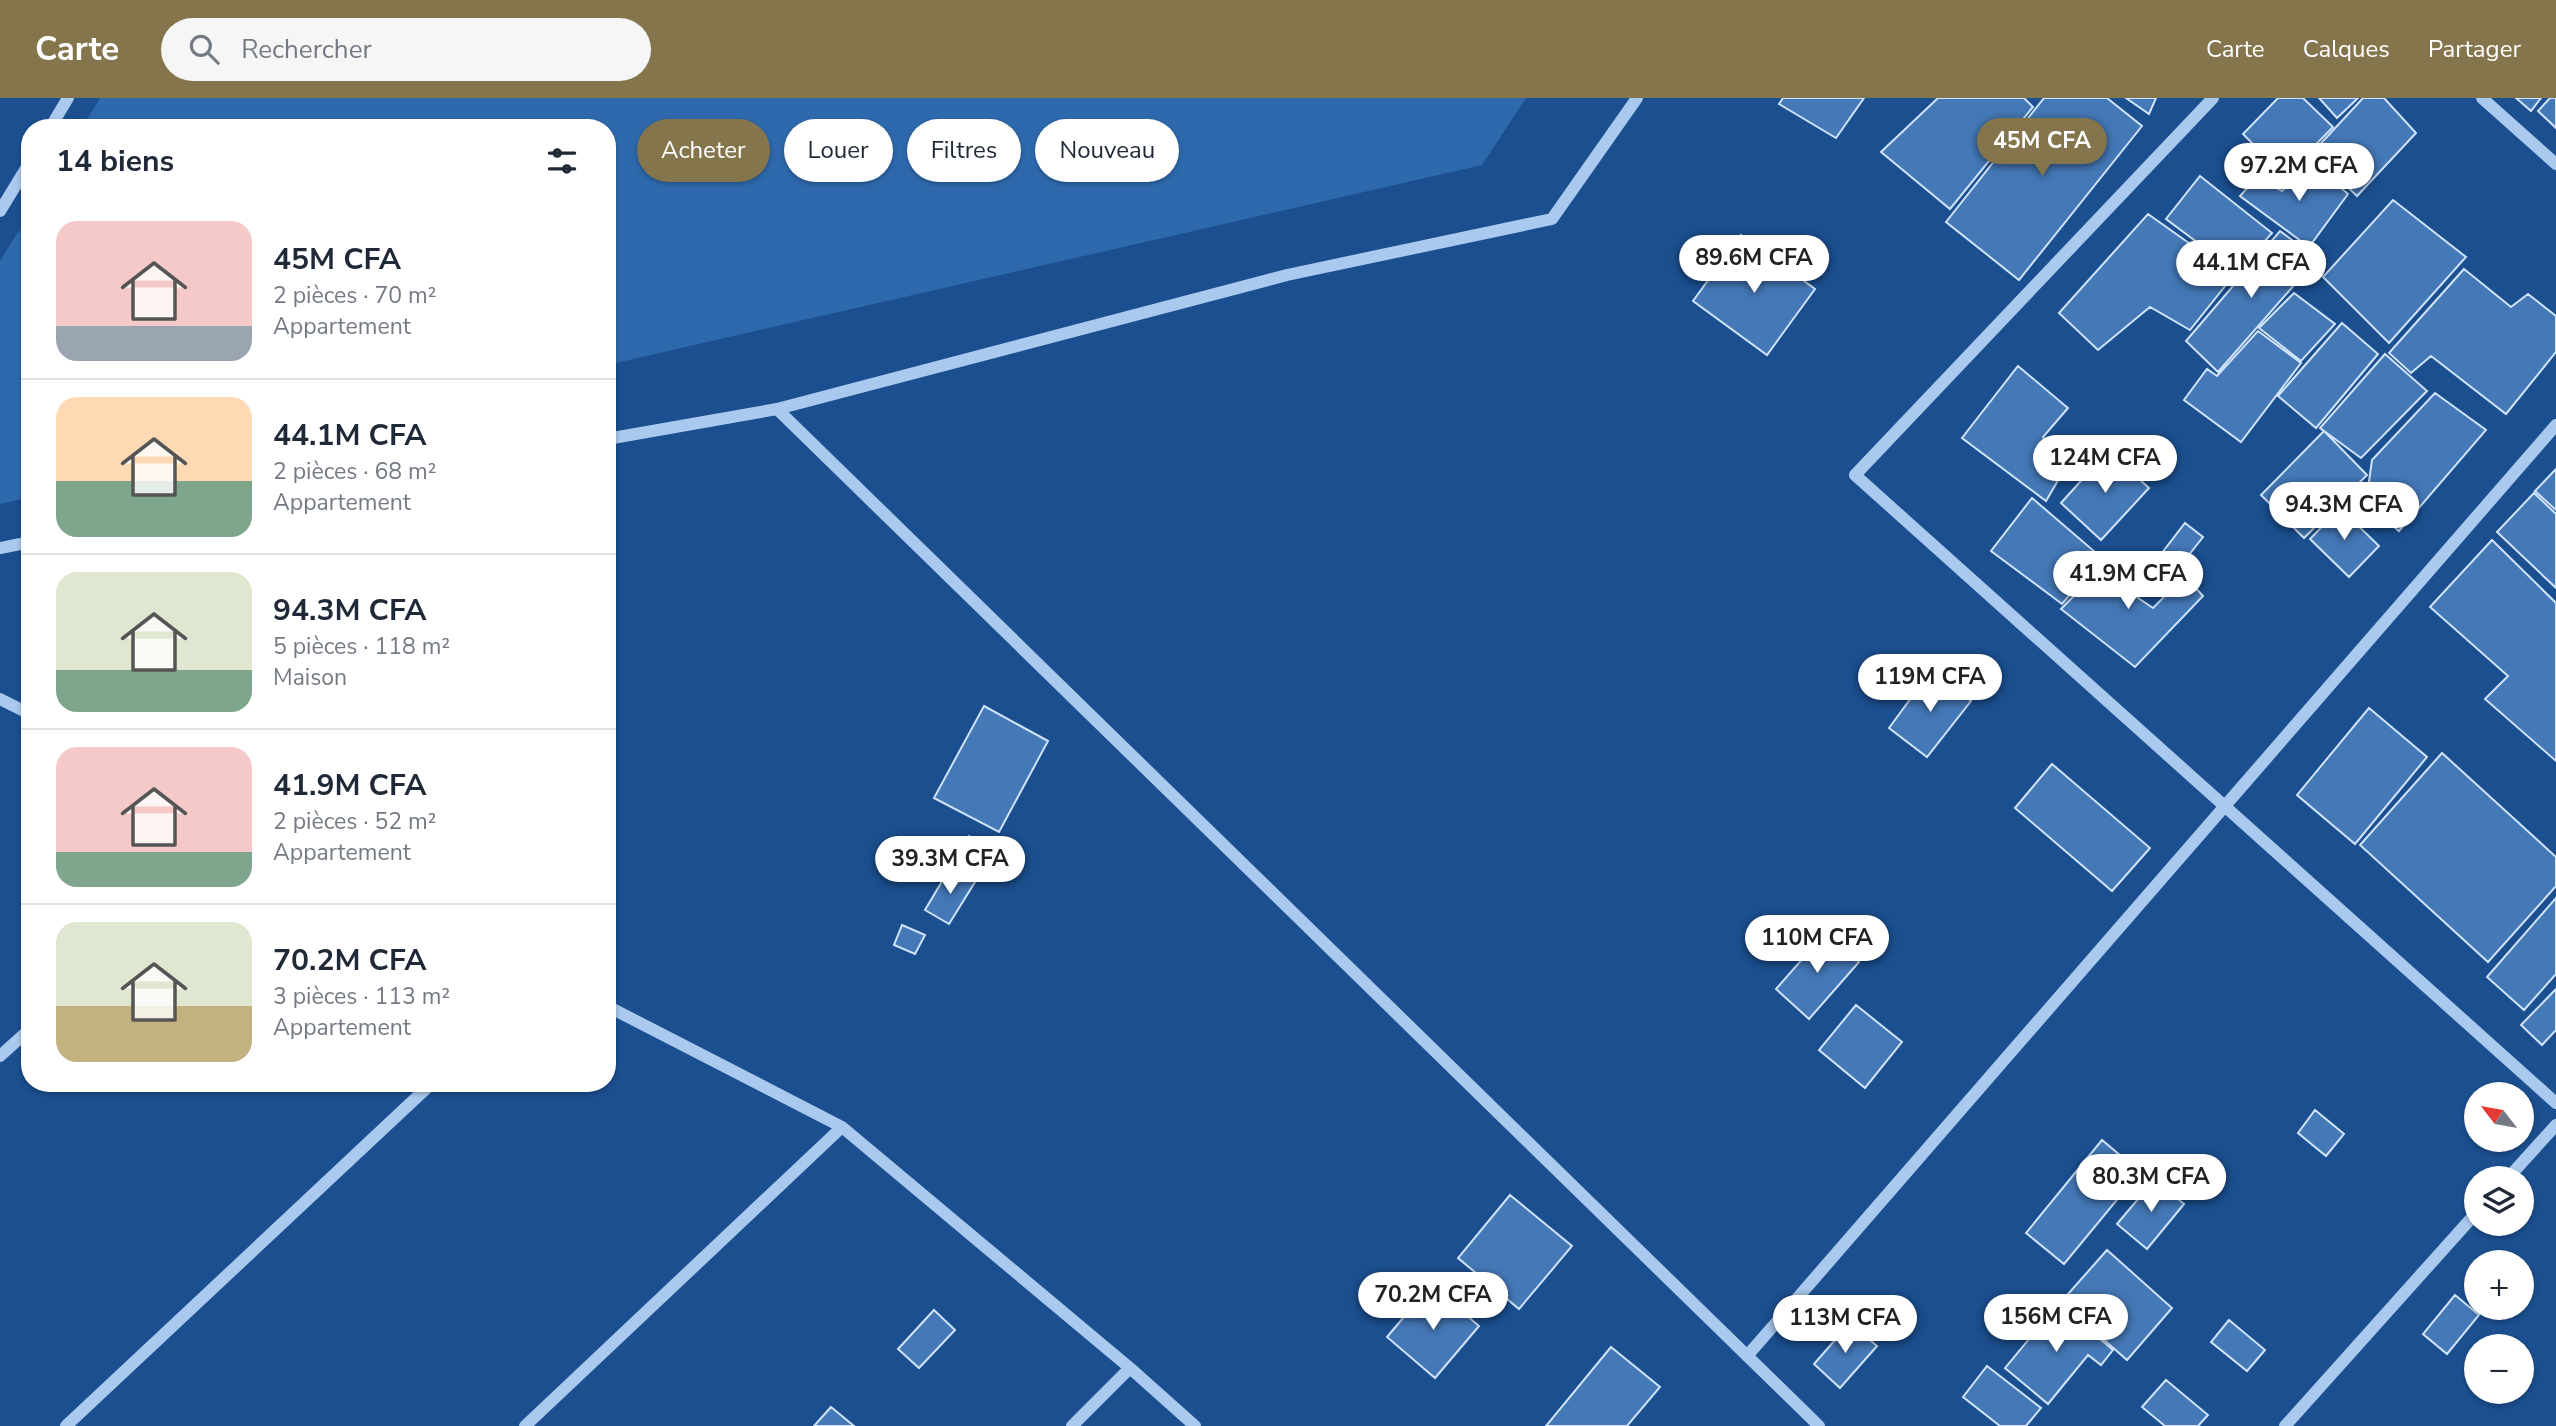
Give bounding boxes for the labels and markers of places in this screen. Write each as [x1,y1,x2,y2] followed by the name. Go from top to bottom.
[1977,118,2107,178] pin: 45M CFA
[2219,144,2379,203] pin: 97.2M CFA
[1674,236,1834,295] pin: 89.6M CFA
[2171,240,2331,300] pin: 44.1M CFA
[2033,436,2177,495] pin: 124M CFA
[2264,482,2424,542] pin: 94.3M CFA
[2048,552,2208,611] pin: 41.9M CFA
[1858,654,2002,714] pin: 119M CFA
[870,836,1030,896] pin: 39.3M CFA
[1745,916,1889,975] pin: 110M CFA
[2071,1154,2231,1214] pin: 80.3M CFA
[1353,1272,1513,1332] pin: 70.2M CFA
[1984,1294,2128,1354] pin: 156M CFA
[1773,1296,1917,1355] pin: 113M CFA

